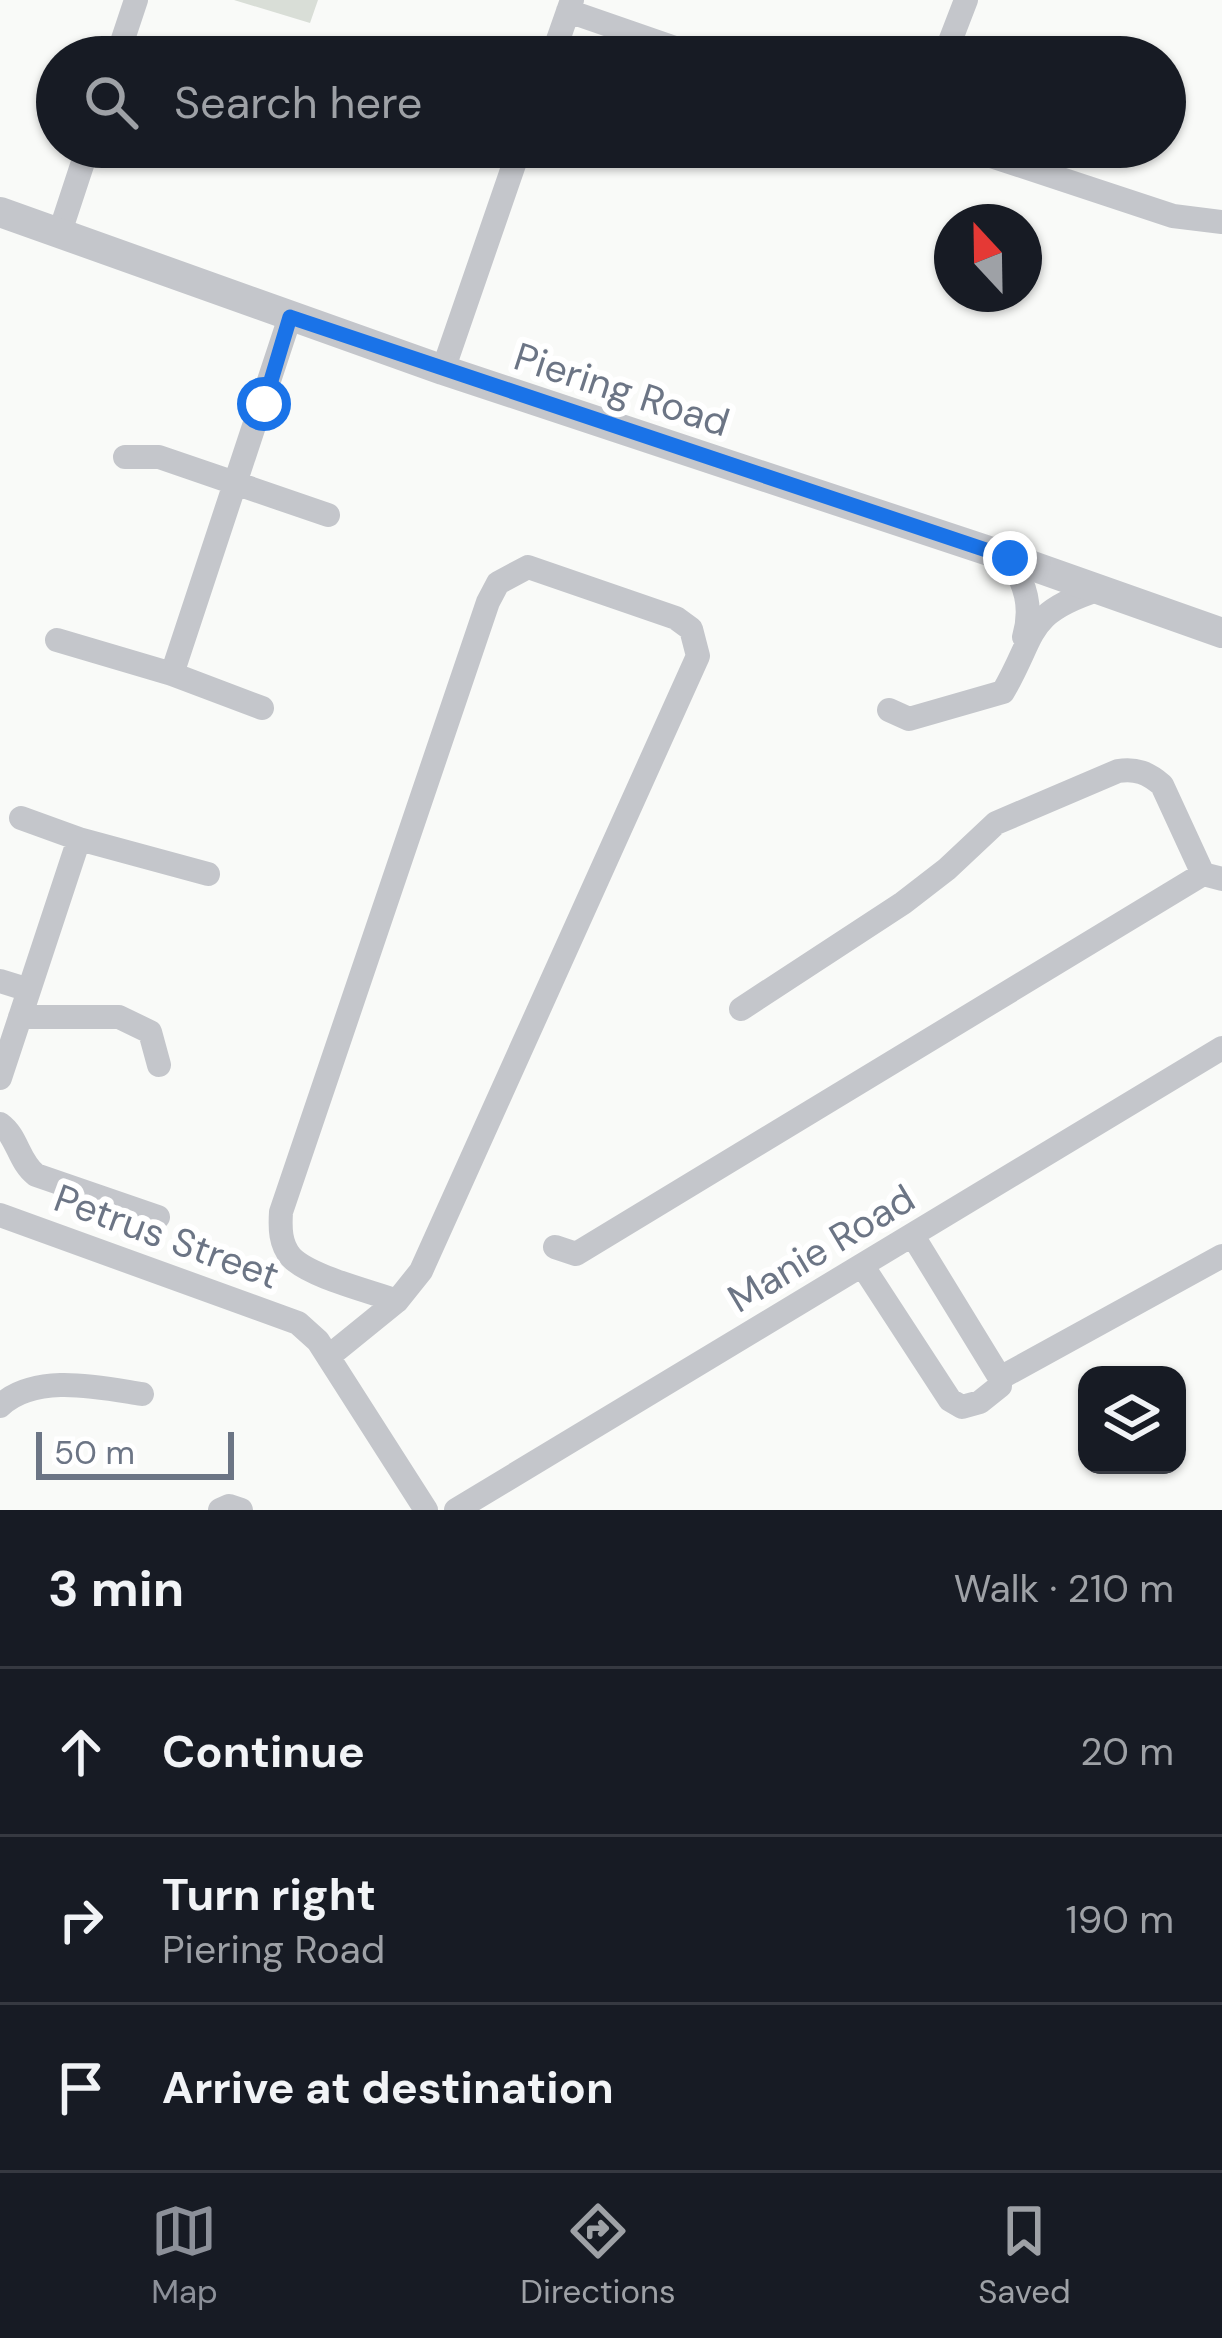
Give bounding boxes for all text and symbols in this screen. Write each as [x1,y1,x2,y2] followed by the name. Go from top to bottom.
[36,36,1186,168] search box
[78,69,144,135] icon: search
[174,73,422,132] text: Search here
[934,204,1042,312] north arrow
[508,331,736,448] street label: Piering Road
[237,377,291,431] route start
[983,531,1037,585] route end
[47,1172,286,1301] street label: Petrus Street
[719,1173,924,1324] street label: Manie Road
[1078,1366,1186,1474] map controls
[1078,1366,1186,1474] button: layers
[36,1426,234,1479] scale bar
[54,1431,135,1474] text: 50 m
[48,1555,184,1622] text: 3 min
[954,1563,1174,1614] text: Walk · 210 m
[48,1719,114,1785] icon: ahead
[162,1722,365,1781] text: Continue
[1080,1726,1174,1777] text: 20 m
[162,1865,376,1924] text: Turn right
[48,1887,114,1953] icon: right
[1066,1894,1174,1945] text: 190 m
[162,1924,385,1975] text: Piering Road
[48,2055,114,2121] icon: arrive
[162,2058,614,2117] text: Arrive at destination
[151,2198,218,2313] tab: Map
[520,2198,676,2313] tab: Directions
[978,2198,1071,2313] tab: Saved

